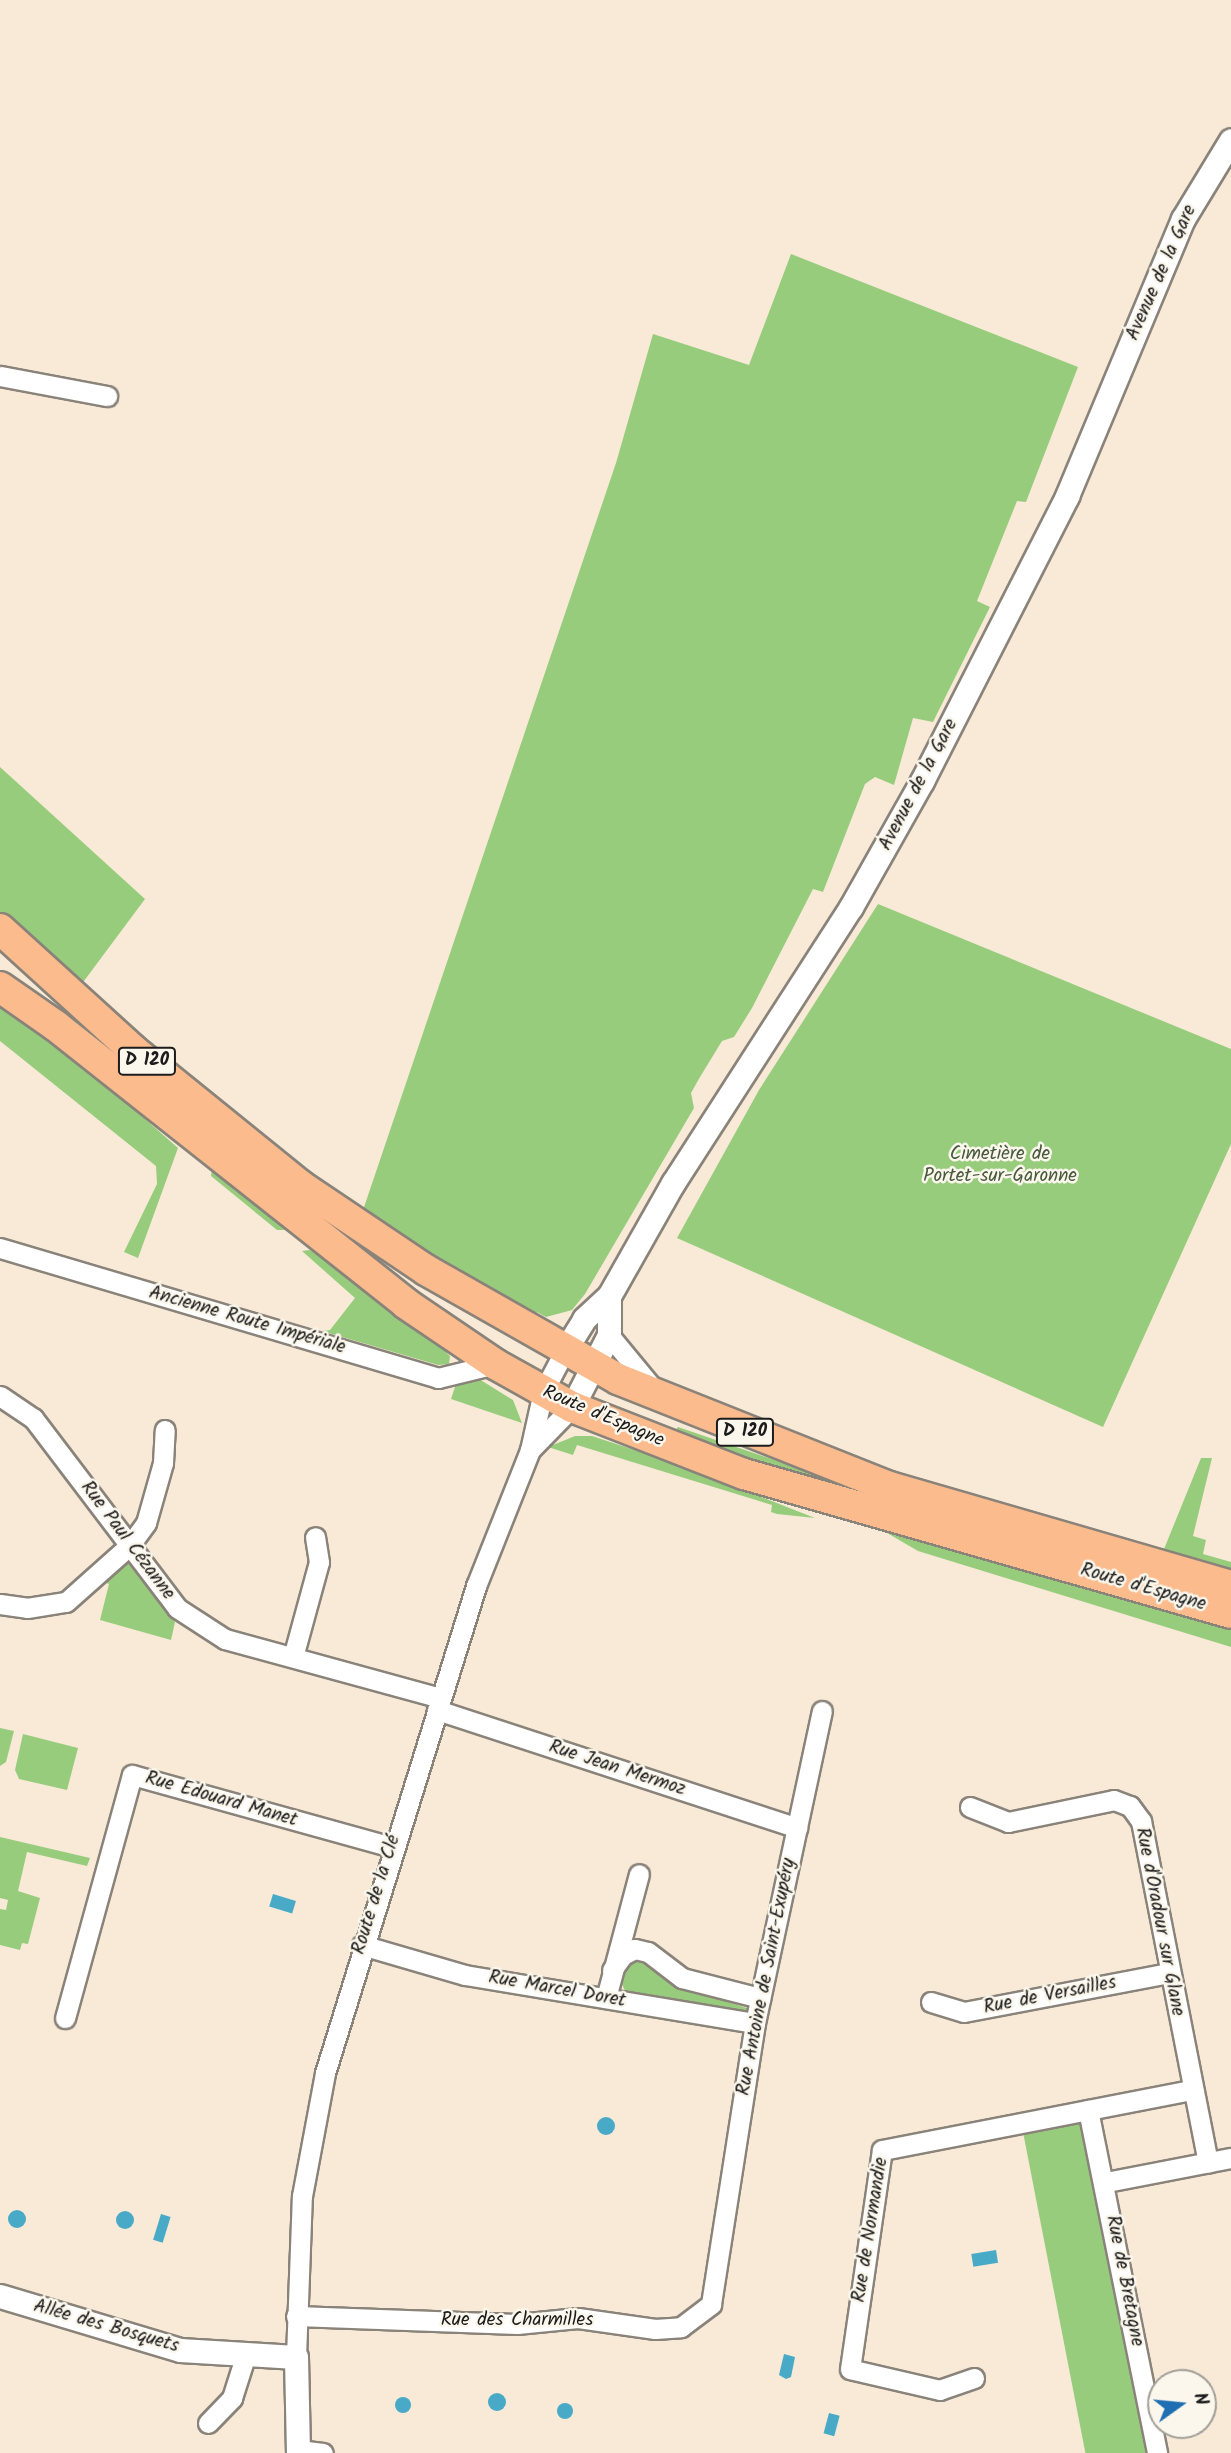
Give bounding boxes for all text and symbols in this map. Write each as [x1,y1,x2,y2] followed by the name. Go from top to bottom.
[1122,202,1202,344] street label: Avenue de la Gare
[875,715,963,855] street label: Avenue de la Gare
[117,1046,177,1076] road number: D 120
[923,1144,1077,1188] park label: Cimetière de Portet-sur-Garonne
[146,1282,348,1360] street label: Ancienne Route Impériale
[539,1381,667,1453] street label: Route d'Espagne
[715,1418,775,1447] road number: D 120
[75,1477,179,1605] street label: Rue Paul Cézanne
[1078,1559,1208,1617] street label: Route d'Espagne
[546,1736,688,1802] street label: Rue Jean Mermoz
[142,1767,300,1833] street label: Rue Edouard Manet
[1130,1826,1188,2018] street label: Rue d'Oradour sur Glane
[348,1833,406,1957] street label: Route de la Clé
[733,1856,801,2098] street label: Rue Antoine de Saint-Exupéry
[487,1967,627,2013] street label: Rue Marcel Doret
[982,1972,1118,2020] street label: Rue de Versailles
[848,2156,894,2304] street label: Rue de Normandie
[1100,2214,1148,2348] street label: Rue de Bretagne
[31,2295,181,2359] street label: Allée des Bosquets
[441,2310,593,2332] street label: Rue des Charmilles
[1147,2369,1217,2439] north arrow
[1184,2389,1216,2409] text: N

